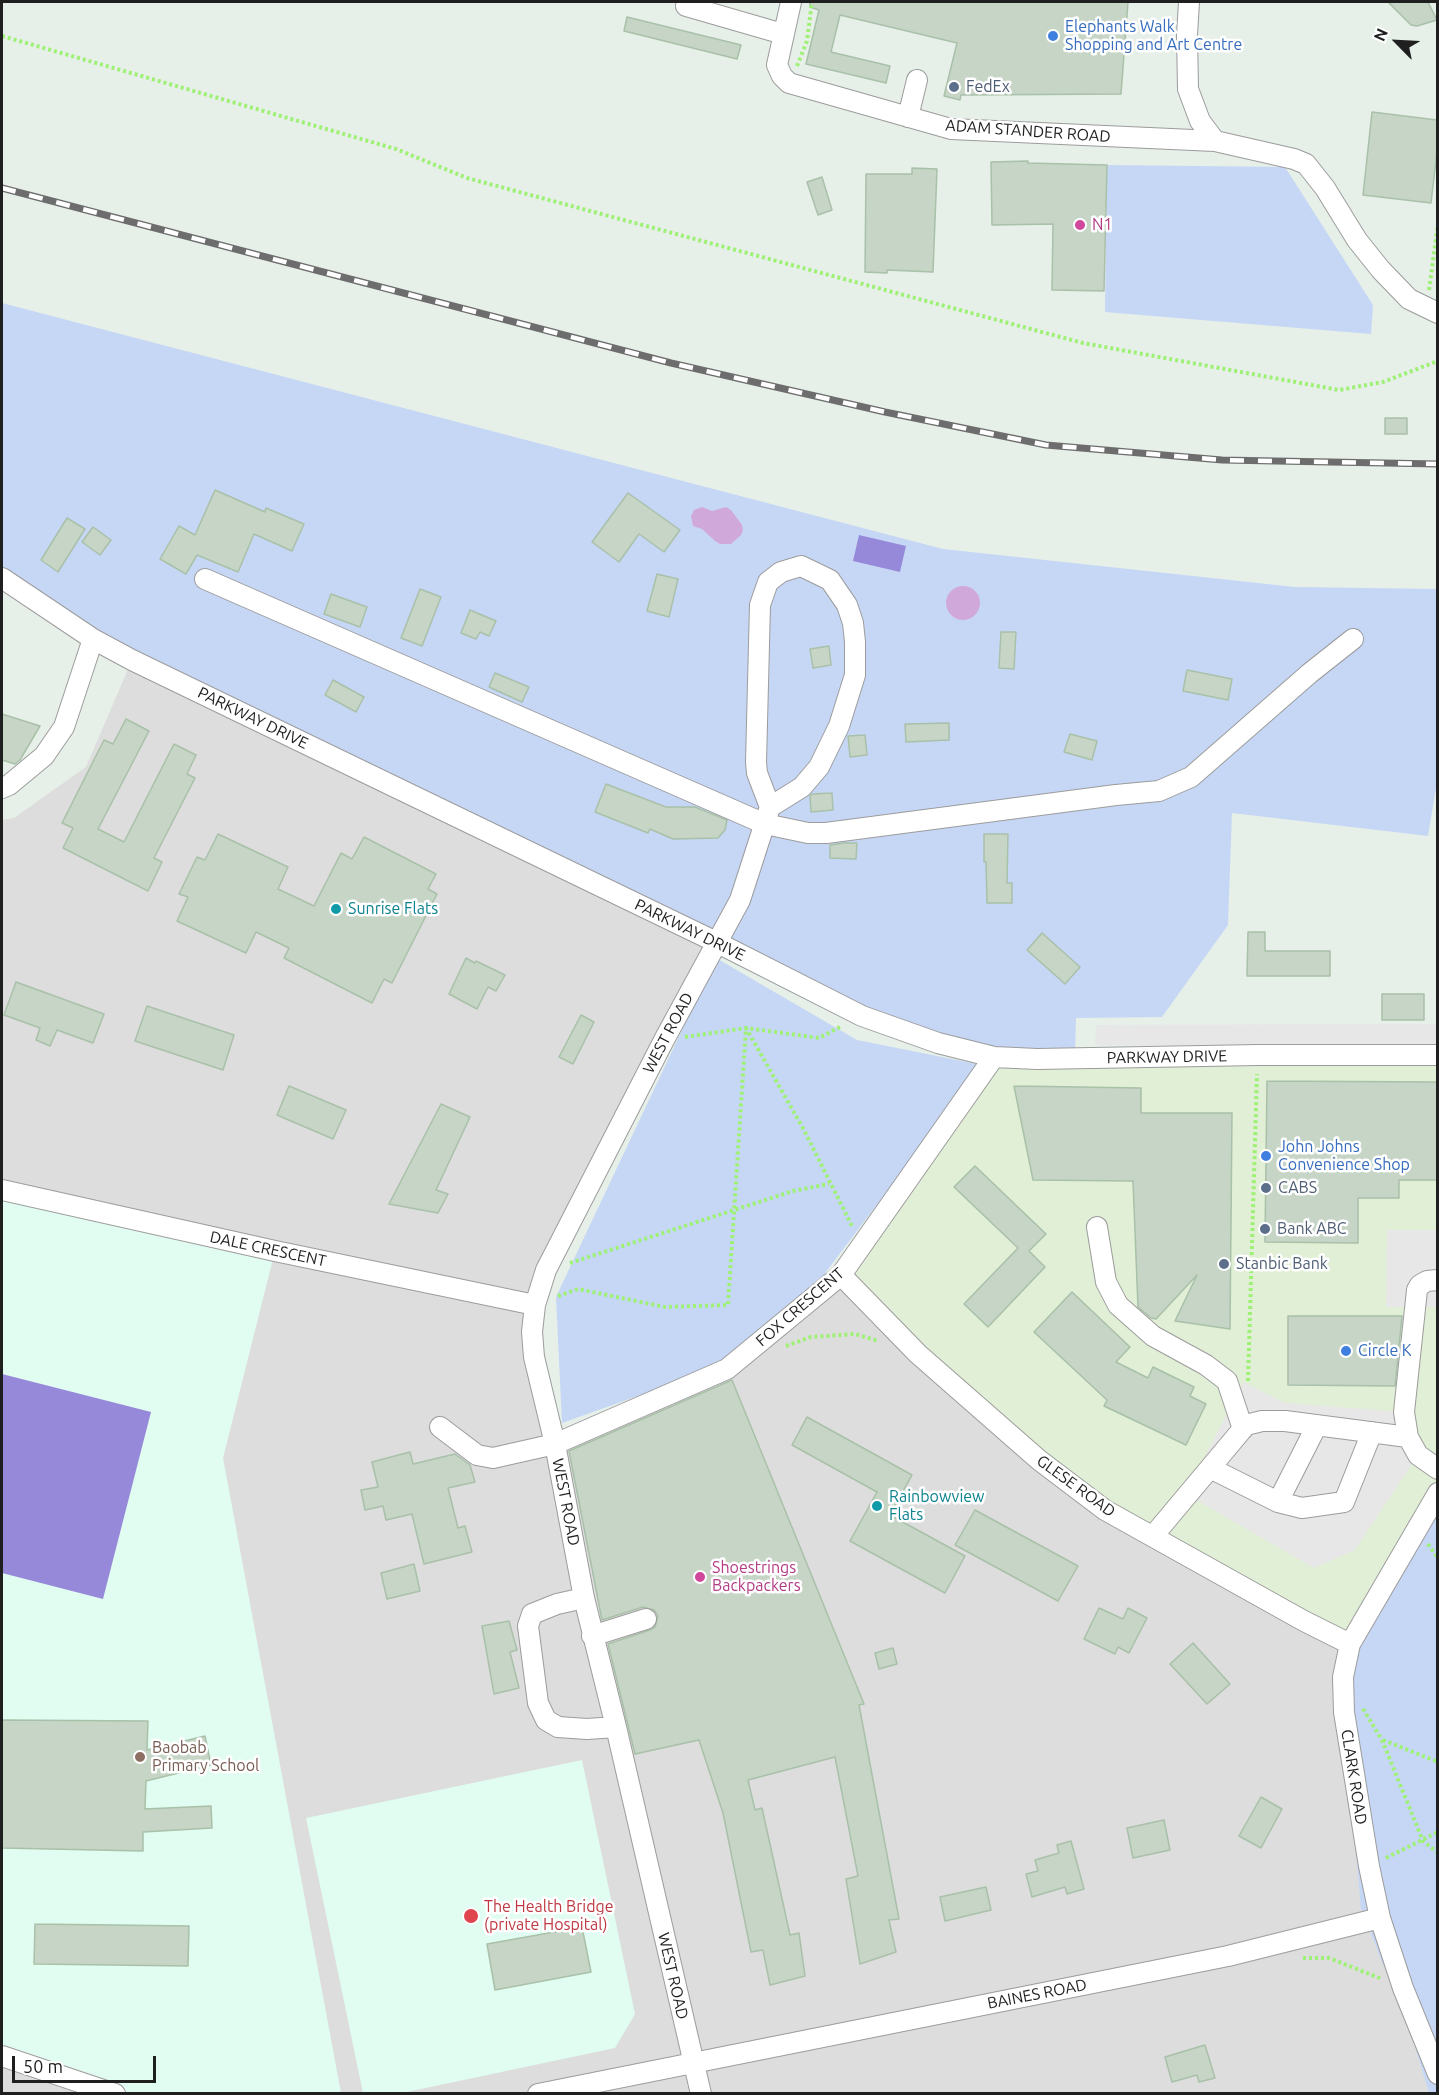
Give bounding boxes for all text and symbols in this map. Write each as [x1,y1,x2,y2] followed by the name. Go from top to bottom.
[1367,12,1427,72] north arrow
[1065,17,1242,55] place label: Elephants Walk Shopping and Art Centre
[1370,26,1391,44] text: N
[1046,29,1060,43] marker: Elephants Walk Shopping and Art Centre
[966,77,1010,97] place label: FedEx
[947,80,961,94] marker: FedEx
[945,116,1111,146] street label: ADAM STANDER ROAD
[1092,215,1112,235] place label: N1
[1073,218,1087,232] marker: N1
[195,683,311,753] street label: PARKWAY DRIVE
[632,895,748,965] street label: PARKWAY DRIVE
[348,899,438,919] place label: Sunrise Flats
[329,902,343,916] marker: Sunrise Flats
[639,989,697,1077] street label: WEST ROAD
[1107,1046,1227,1068] street label: PARKWAY DRIVE
[1278,1137,1410,1175] place label: John Johns Convenience Shop
[1259,1149,1273,1163] marker: John Johns Convenience Shop
[1278,1178,1317,1198] place label: CABS
[1259,1181,1273,1195] marker: CABS
[1277,1219,1347,1239] place label: Bank ABC
[1258,1222,1272,1236] marker: Bank ABC
[208,1227,328,1271] street label: DALE CRESCENT
[1236,1254,1328,1274] place label: Stanbic Bank
[1217,1257,1231,1271] marker: Stanbic Bank
[752,1264,848,1350] street label: FOX CRESCENT
[1358,1341,1412,1361] place label: Circle K
[1339,1344,1353,1358] marker: Circle K
[1033,1451,1119,1521] street label: GLESE ROAD
[548,1457,584,1547] street label: WEST ROAD
[889,1487,985,1525] place label: Rainbowview Flats
[870,1499,884,1513] marker: Rainbowview Flats
[712,1558,801,1596] place label: Shoestrings Backpackers
[693,1570,707,1584] marker: Shoestrings Backpackers
[1337,1728,1371,1826] street label: CLARK ROAD
[152,1738,259,1776] place label: Baobab Primary School
[133,1750,147,1764] marker: Baobab Primary School
[484,1897,614,1935] place label: The Health Bridge (private Hospital)
[462,1907,480,1925] marker: The Health Bridge (private Hospital)
[654,1931,692,2021] street label: WEST ROAD
[986,1975,1088,2013] street label: BAINES ROAD
[15,2044,159,2082] scale bar
[23,2056,63,2076] text: 50 m

